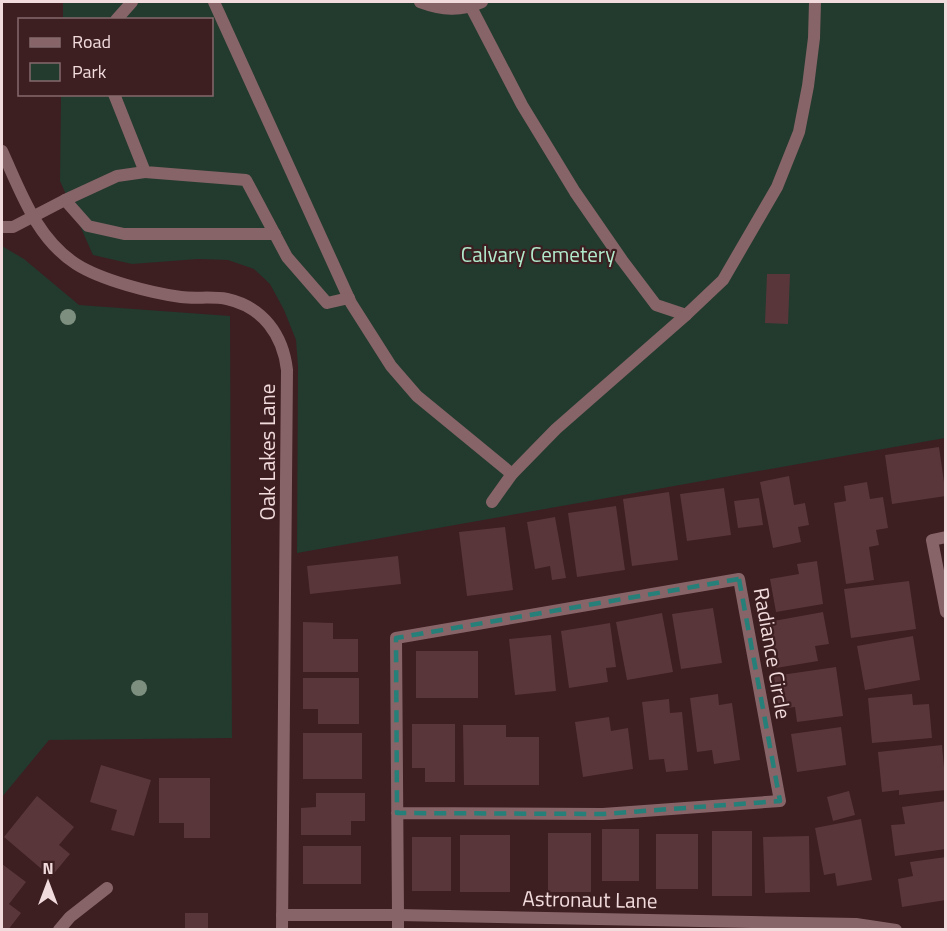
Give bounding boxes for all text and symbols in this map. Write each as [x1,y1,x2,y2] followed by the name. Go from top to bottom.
[18,18,213,96] legend
[72,28,111,55] text: Road
[72,58,107,85] text: Park
[461,238,615,270] park label: Calvary Cemetery
[251,384,283,520] street label: Oak Lakes Lane
[746,585,800,721] street label: Radiance Circle
[18,853,78,913] north arrow
[42,856,54,880] text: N
[522,882,658,916] street label: Astronaut Lane

